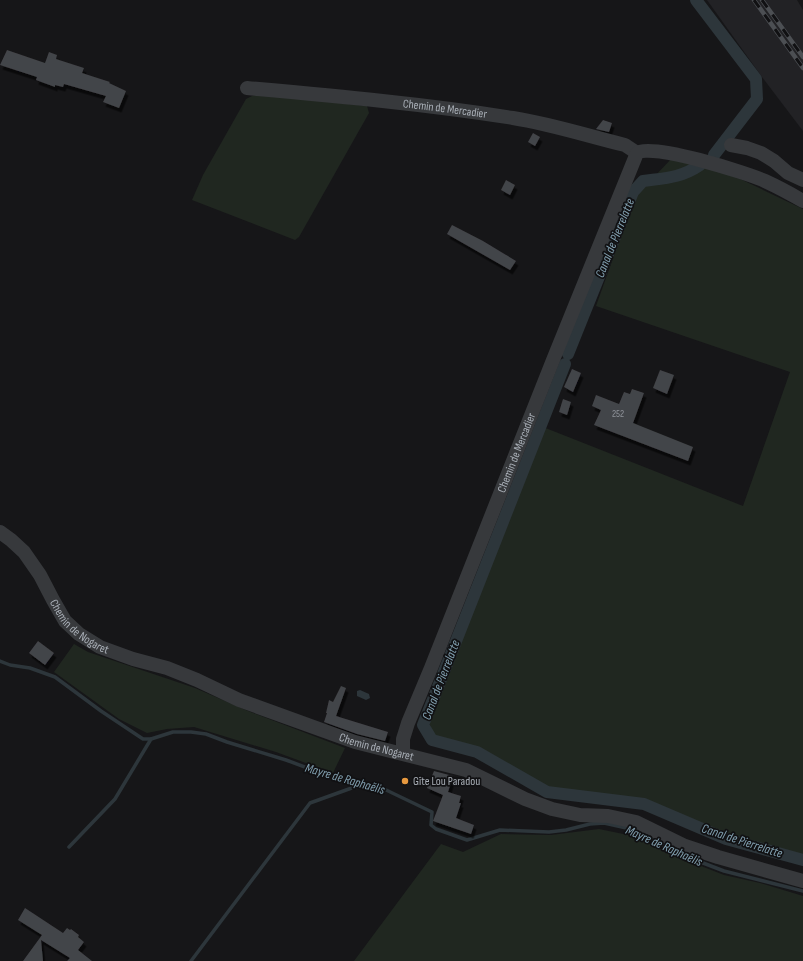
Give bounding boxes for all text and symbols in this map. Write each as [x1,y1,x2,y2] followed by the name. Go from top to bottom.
[402,96,489,122] street label: Chemin de Mercadier
[592,196,638,280] water label: Canal de Pierrelatte
[612,408,624,420] house number: 252
[494,410,539,495] street label: Chemin de Mercadier
[47,596,111,657] street label: Chemin de Nogaret
[418,638,464,722] water label: Canal de Pierrelatte
[337,729,416,764] street label: Chemin de Nogaret
[303,760,387,798] water label: Mayre de Raphaëlis
[413,774,480,789] place label: Gîte Lou Paradou
[400,776,410,786] marker: Gîte Lou Paradou
[699,820,785,862] water label: Canal de Pierrelatte
[623,822,705,870] water label: Mayre de Raphaëlis

